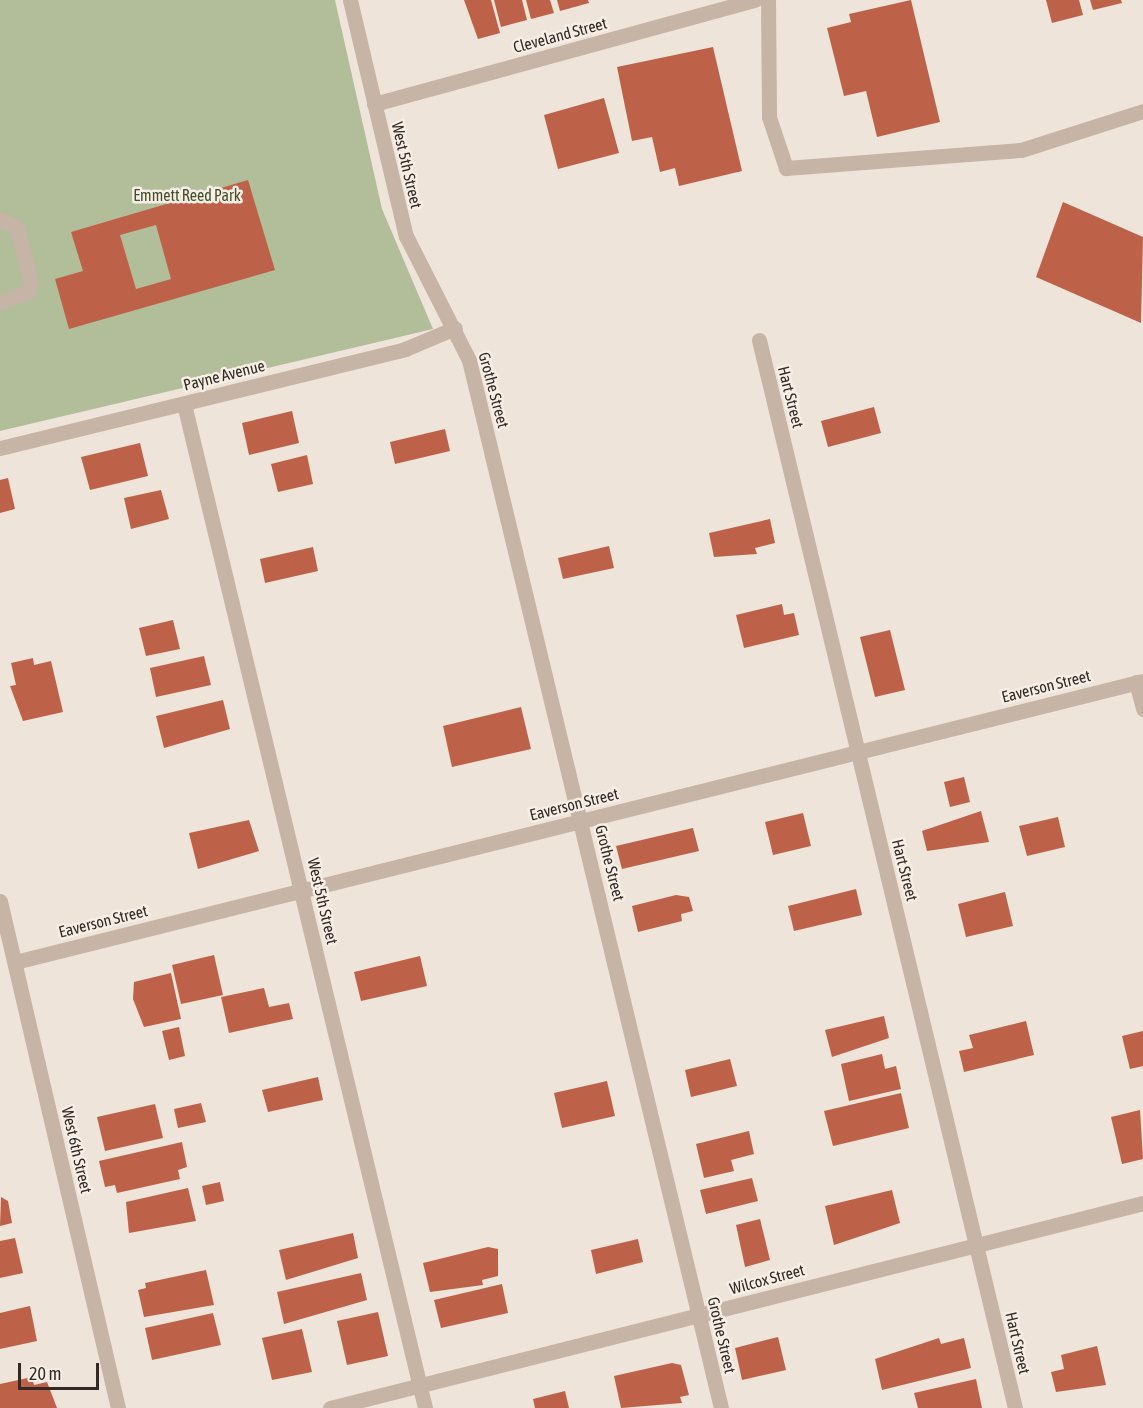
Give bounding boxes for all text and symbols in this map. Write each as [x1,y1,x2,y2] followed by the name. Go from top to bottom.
[511,13,609,57] street label: Cleveland Street
[388,120,426,210] street label: West 5th Street
[133,185,241,205] park label: Emmett Reed Park
[475,350,513,430] street label: Grothe Street
[181,356,267,394] street label: Payne Avenue
[774,364,808,430] street label: Hart Street
[1000,666,1092,706] street label: Eaverson Street
[528,784,620,824] street label: Eaverson Street
[591,823,629,903] street label: Grothe Street
[888,837,922,903] street label: Hart Street
[304,856,342,946] street label: West 5th Street
[57,901,149,941] street label: Eaverson Street
[58,1105,96,1195] street label: West 6th Street
[728,1260,806,1298] street label: Wilcox Street
[704,1295,740,1375] street label: Grothe Street
[1002,1310,1034,1376] street label: Hart Street
[21,1351,102,1389] scale bar
[29,1363,61,1384] text: 20 m

